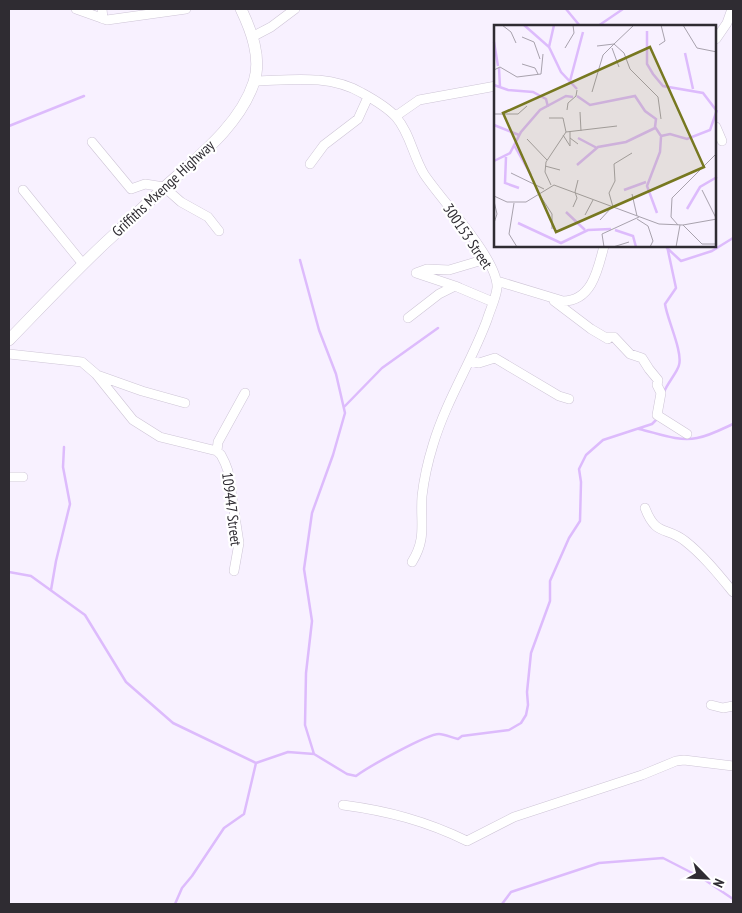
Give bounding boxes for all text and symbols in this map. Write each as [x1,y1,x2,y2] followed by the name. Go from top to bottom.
[494,25,717,248] inset map
[108,135,218,240] street label: Griffiths Mxenge Highway
[439,200,497,272] street label: 300153 Street
[218,471,246,547] street label: 109447 Street
[682,853,732,903] north arrow
[709,876,729,890] text: N

